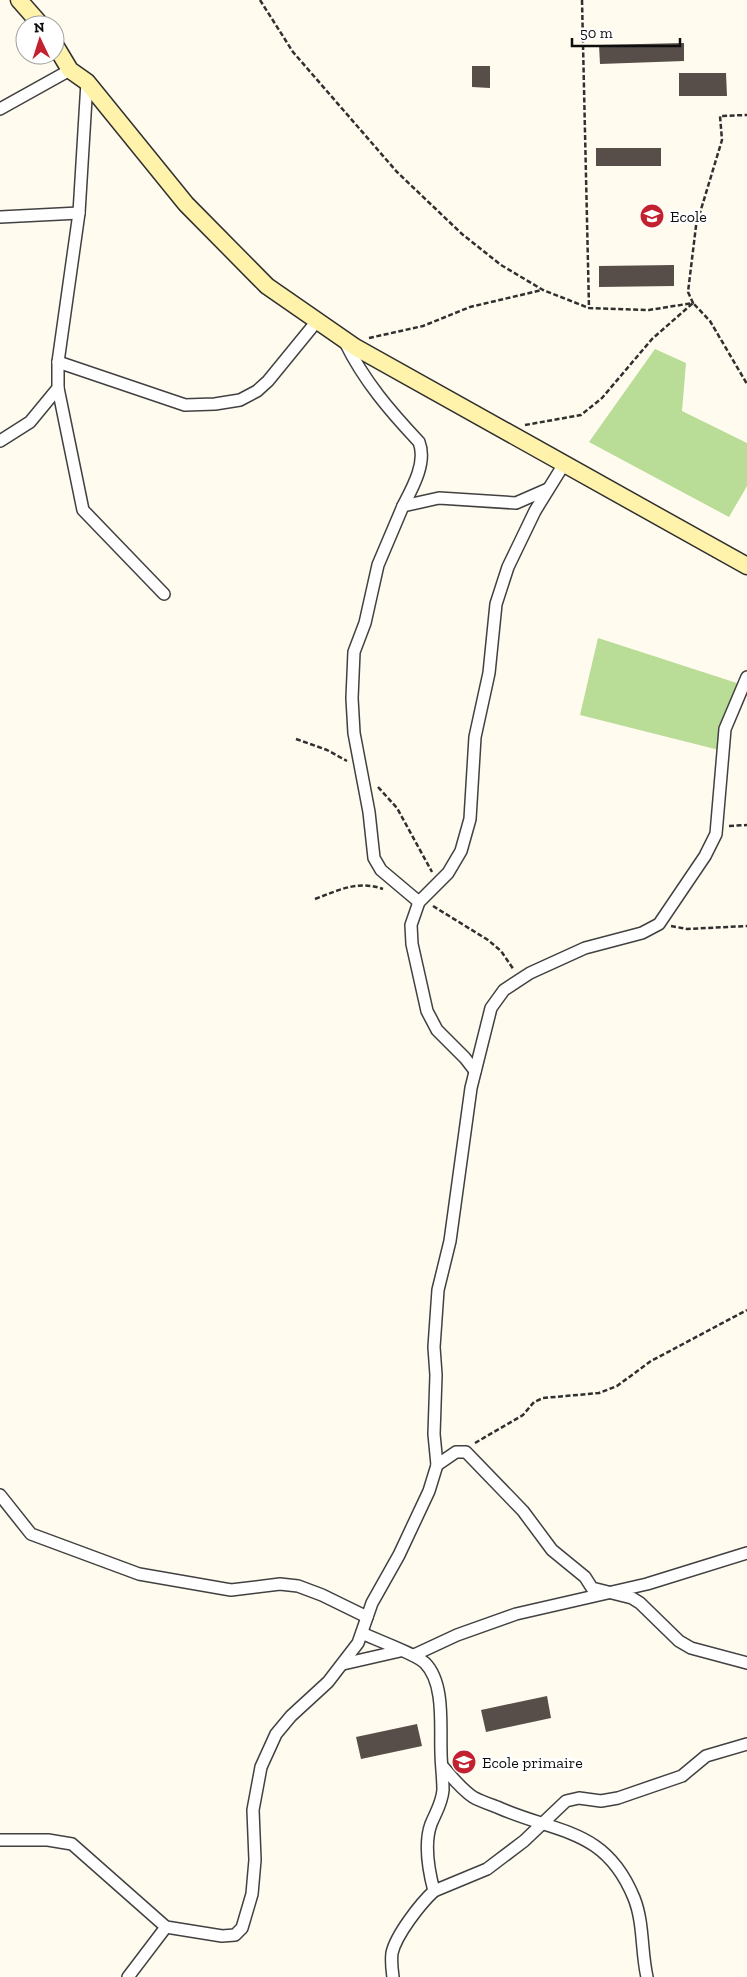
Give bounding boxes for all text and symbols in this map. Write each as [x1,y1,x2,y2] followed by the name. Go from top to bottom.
[15,15,65,65] north arrow
[572,15,680,47] scale bar
[33,19,45,36] text: N
[580,24,613,42] text: 50 m
[639,203,665,229] school or university icon: Ecole
[670,207,707,226] place label: Ecole
[451,1749,477,1775] school or university icon: Ecole primaire
[482,1753,583,1772] place label: Ecole primaire

